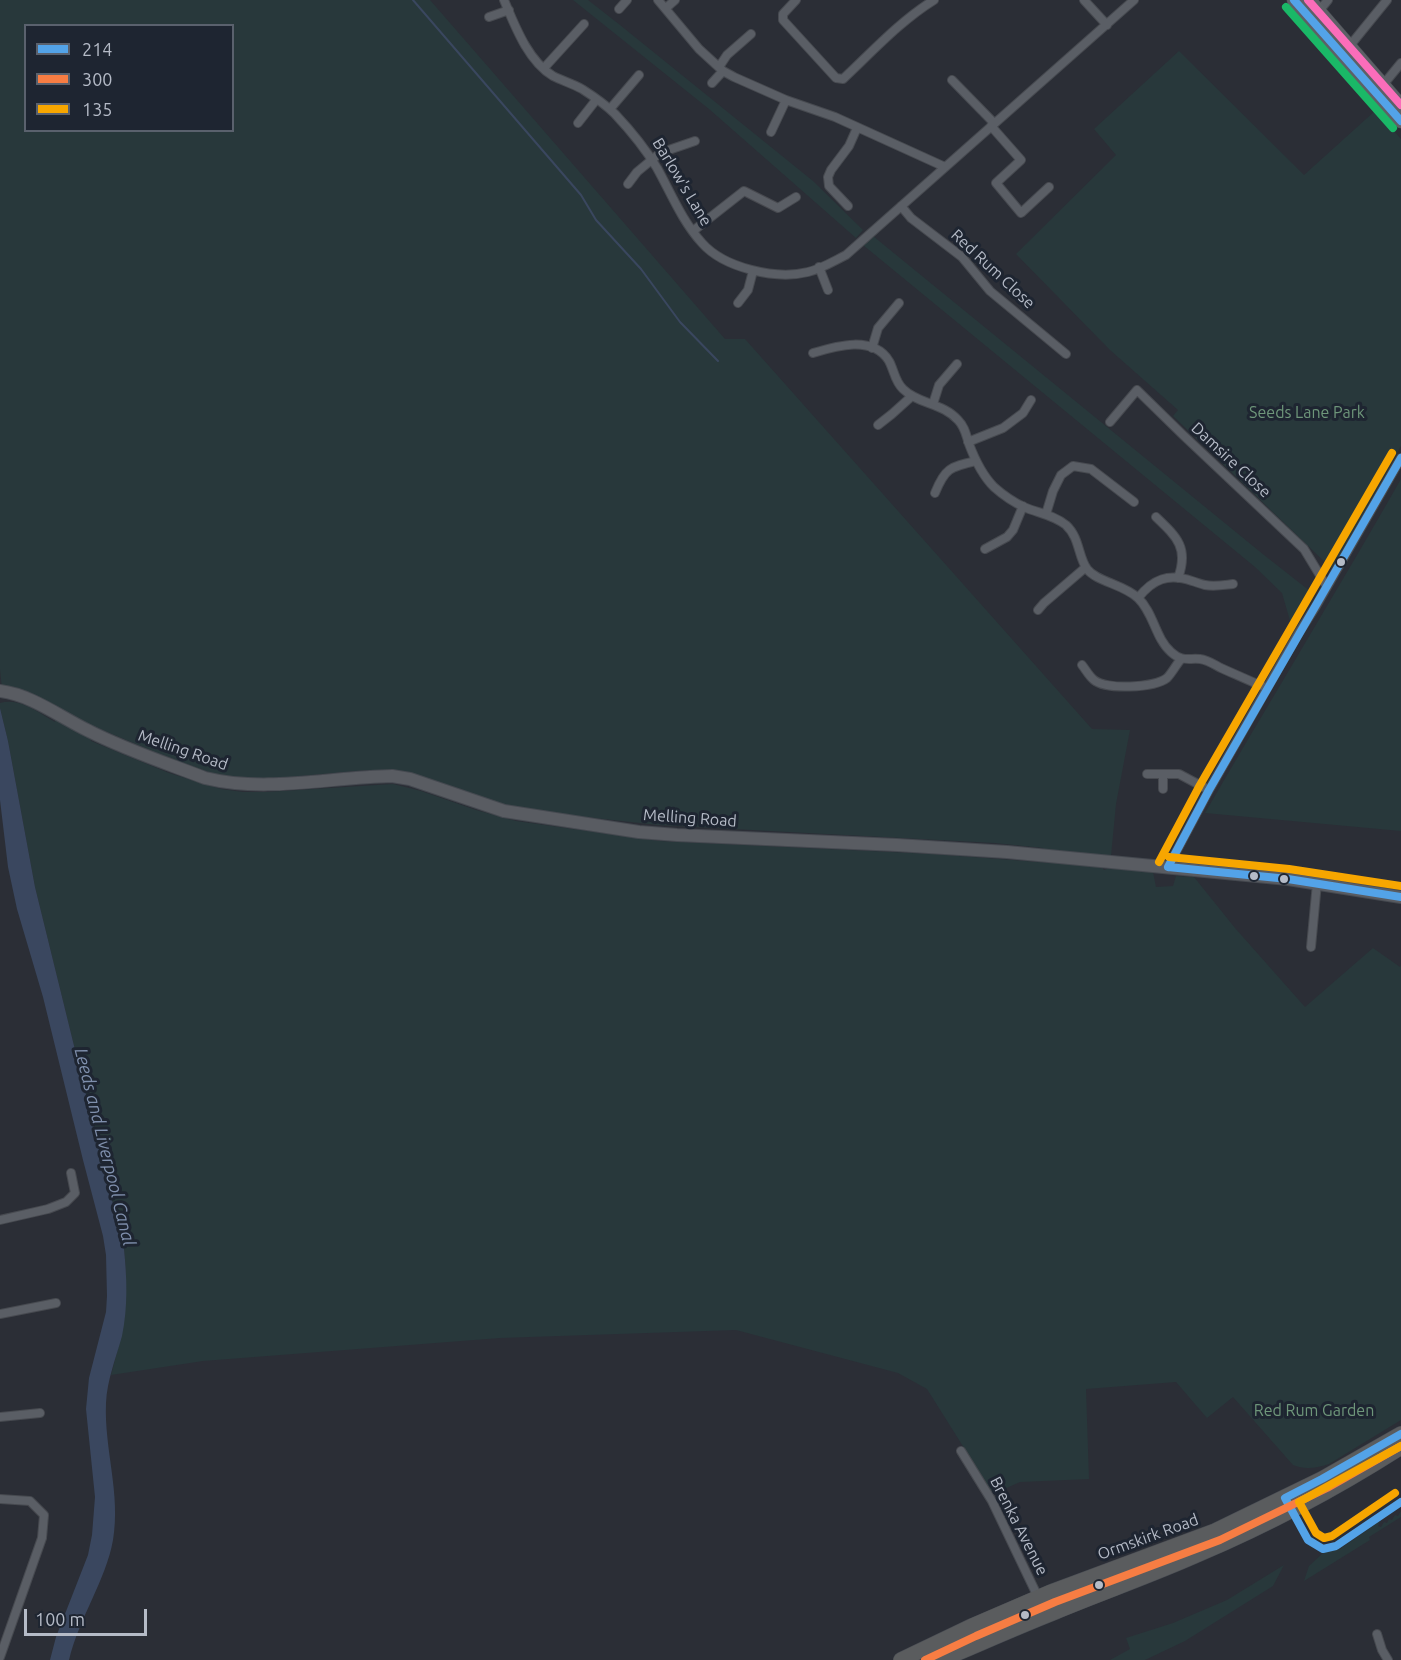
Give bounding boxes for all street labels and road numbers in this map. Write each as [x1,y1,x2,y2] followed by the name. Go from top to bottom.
[648,135,716,229] street label: Barlow's Lane
[947,225,1039,313] street label: Red Rum Close
[1187,418,1275,502] street label: Damsire Close
[135,726,231,774] street label: Melling Road
[643,805,737,831] street label: Melling Road
[986,1474,1052,1578] street label: Brenka Avenue
[1095,1510,1201,1564] street label: Ormskirk Road

